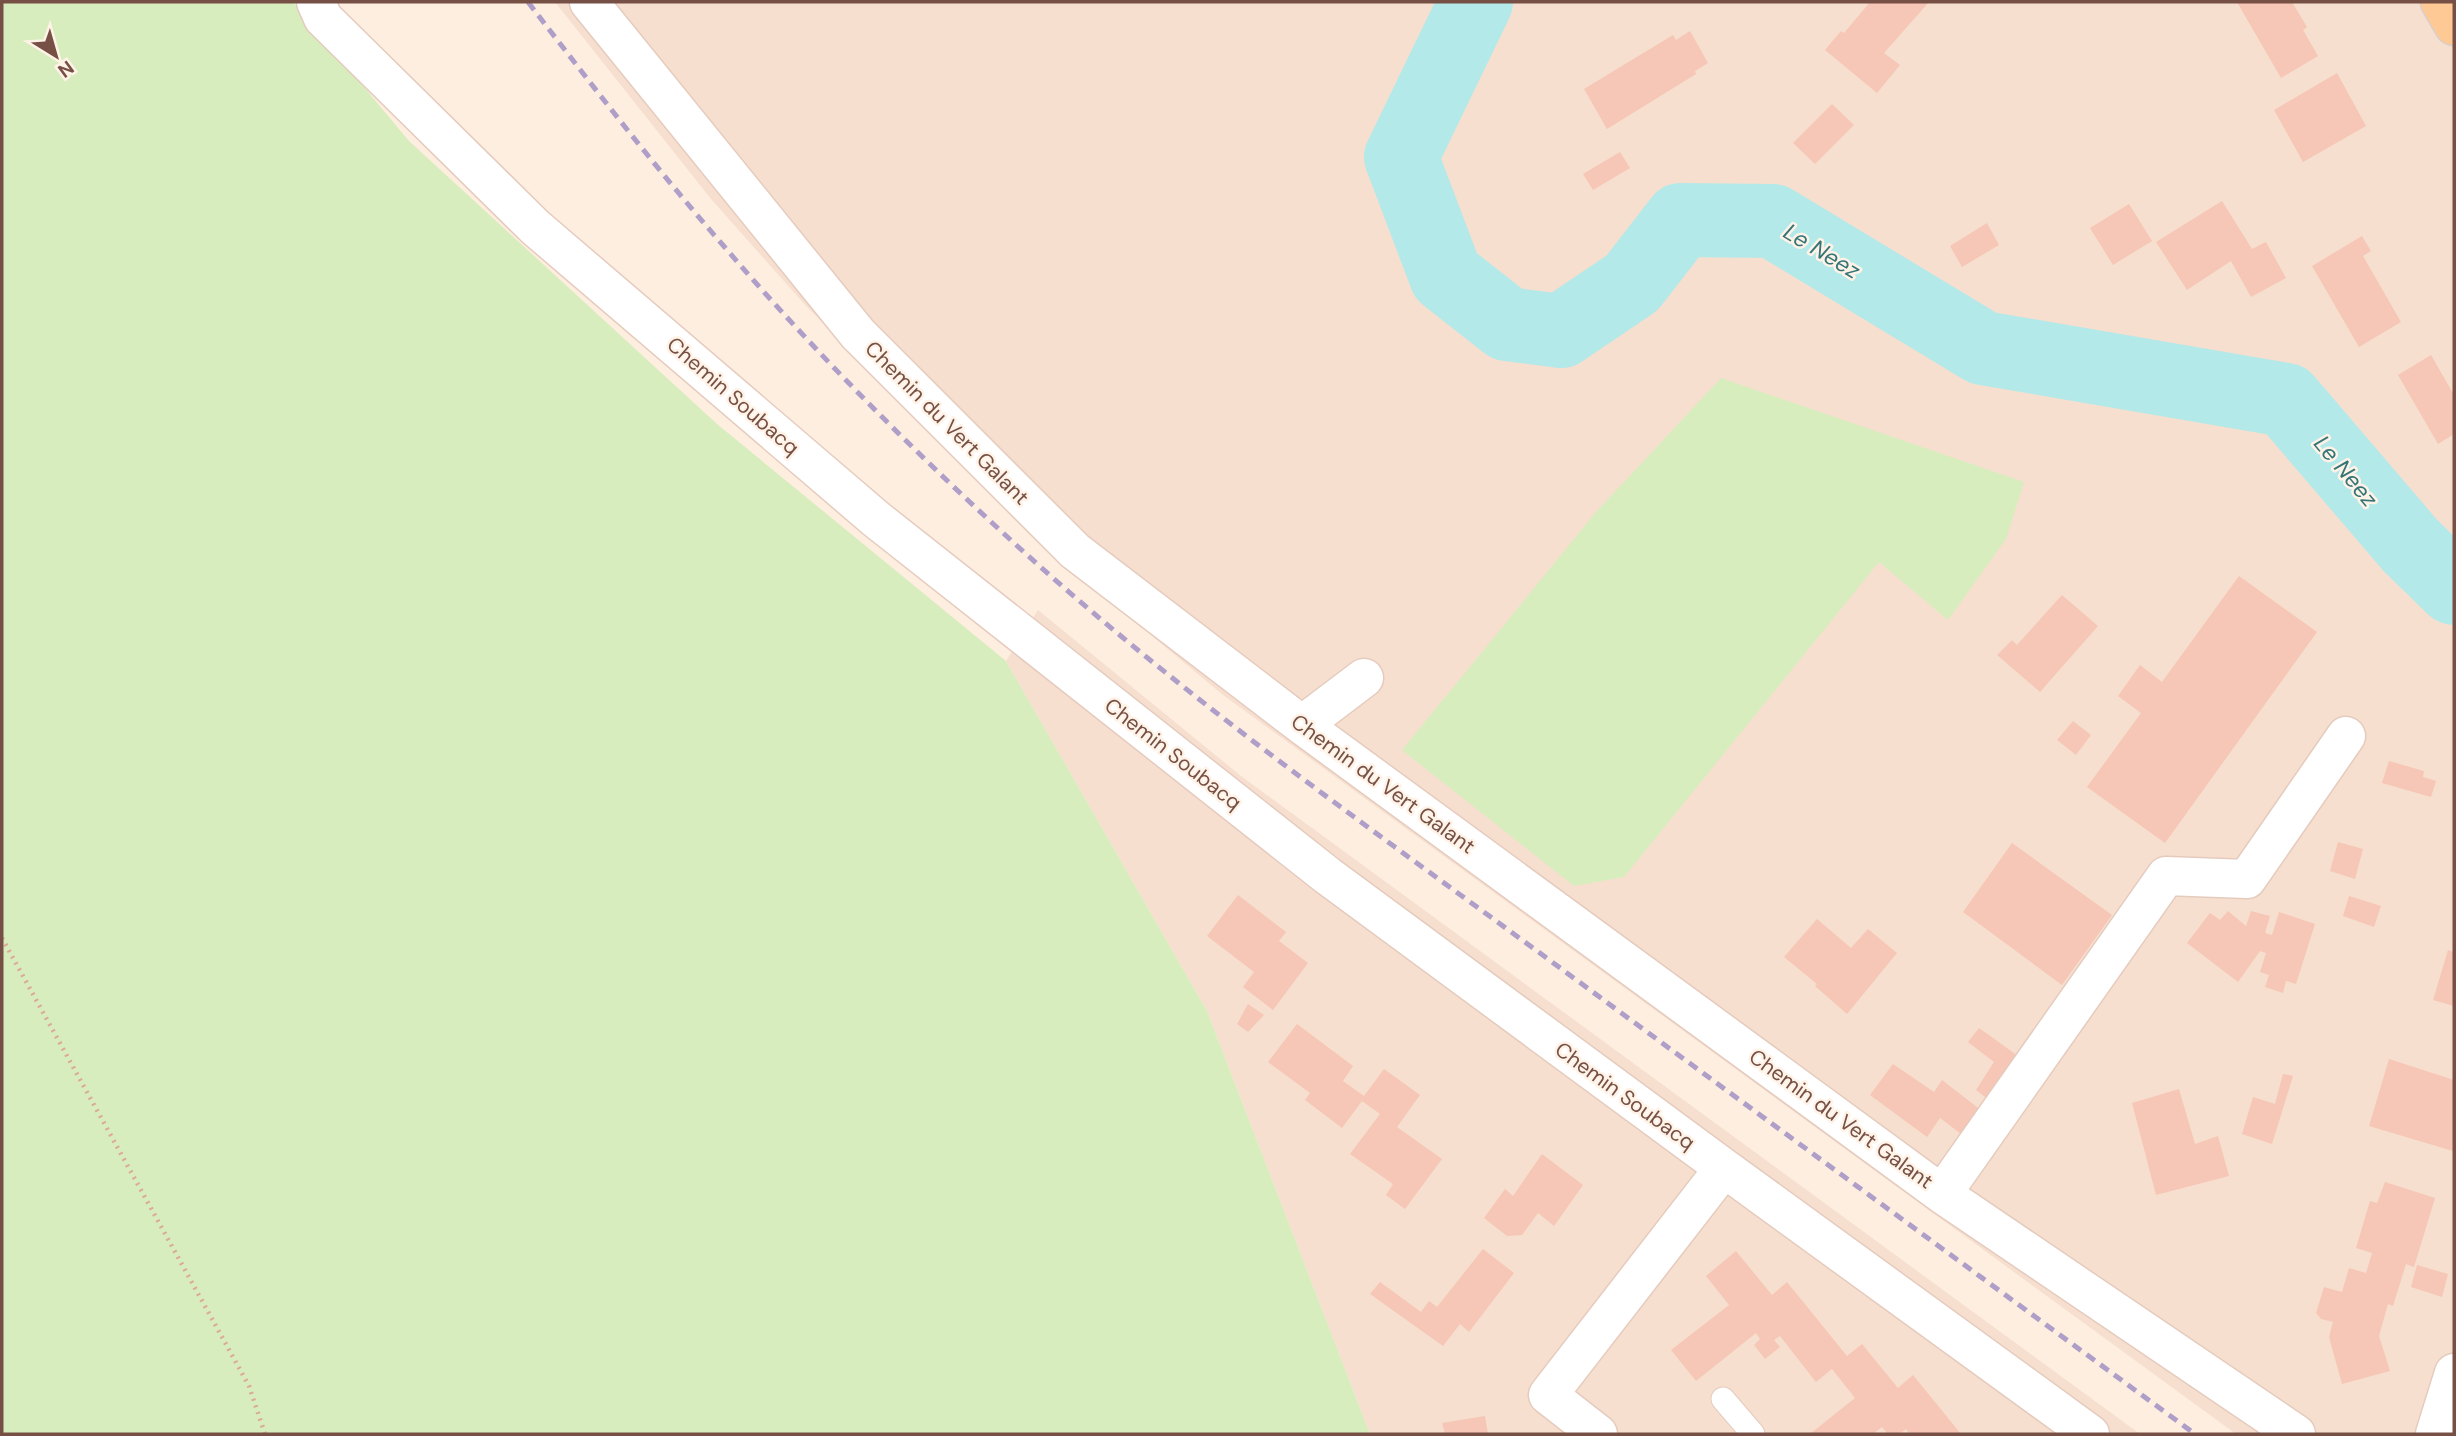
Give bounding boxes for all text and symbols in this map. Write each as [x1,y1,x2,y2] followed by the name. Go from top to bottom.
[21,21,91,91] north arrow
[53,55,79,83] text: N
[1778,216,1866,286] water label: Le Neez
[661,331,805,461] street label: Chemin Soubacq
[859,335,1035,511] street label: Chemin du Vert Galant
[2307,429,2385,513] water label: Le Neez
[1099,692,1247,816] street label: Chemin Soubacq
[1285,708,1481,860] street label: Chemin du Vert Galant
[1549,1036,1701,1156] street label: Chemin Soubacq
[1743,1043,1939,1195] street label: Chemin du Vert Galant

